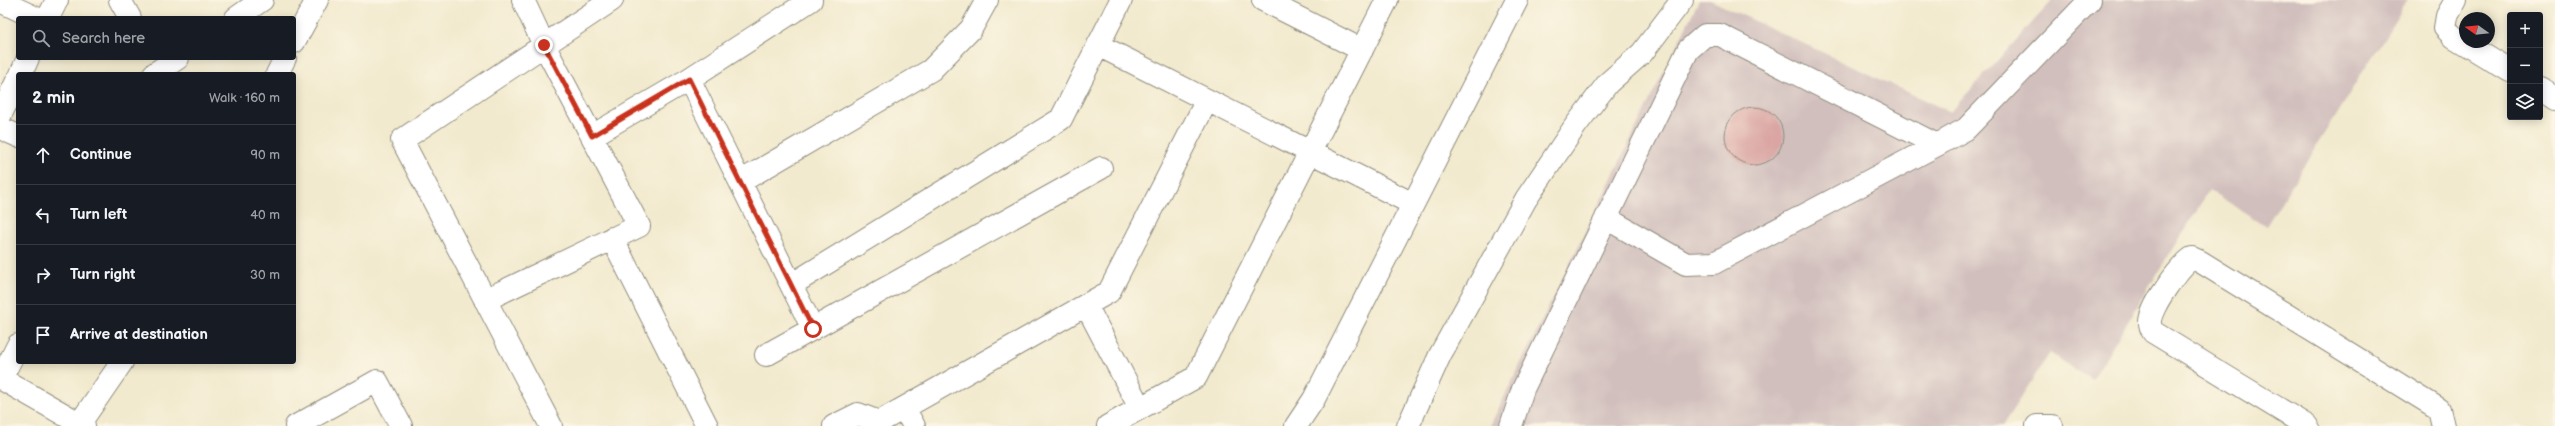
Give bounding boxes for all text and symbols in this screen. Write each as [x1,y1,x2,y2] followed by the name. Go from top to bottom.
[2459,12,2495,48] north arrow
[2507,12,2543,120] map controls
[2507,12,2543,48] button: +
[16,16,296,60] search box
[30,27,52,49] icon: search
[62,29,145,48] text: Search here
[535,36,553,54] route end
[2507,48,2543,84] button: −
[2507,84,2543,120] button: layers
[32,88,75,108] text: 2 min
[209,90,280,106] text: Walk · 160 m
[32,144,54,166] icon: ahead
[70,145,132,164] text: Continue
[251,147,280,163] text: 90 m
[32,204,54,226] icon: left
[70,205,127,224] text: Turn left
[250,207,280,223] text: 40 m
[32,264,54,286] icon: right
[70,265,135,284] text: Turn right
[250,267,280,283] text: 30 m
[804,320,822,338] route start
[32,324,54,346] icon: arrive
[70,325,208,344] text: Arrive at destination

